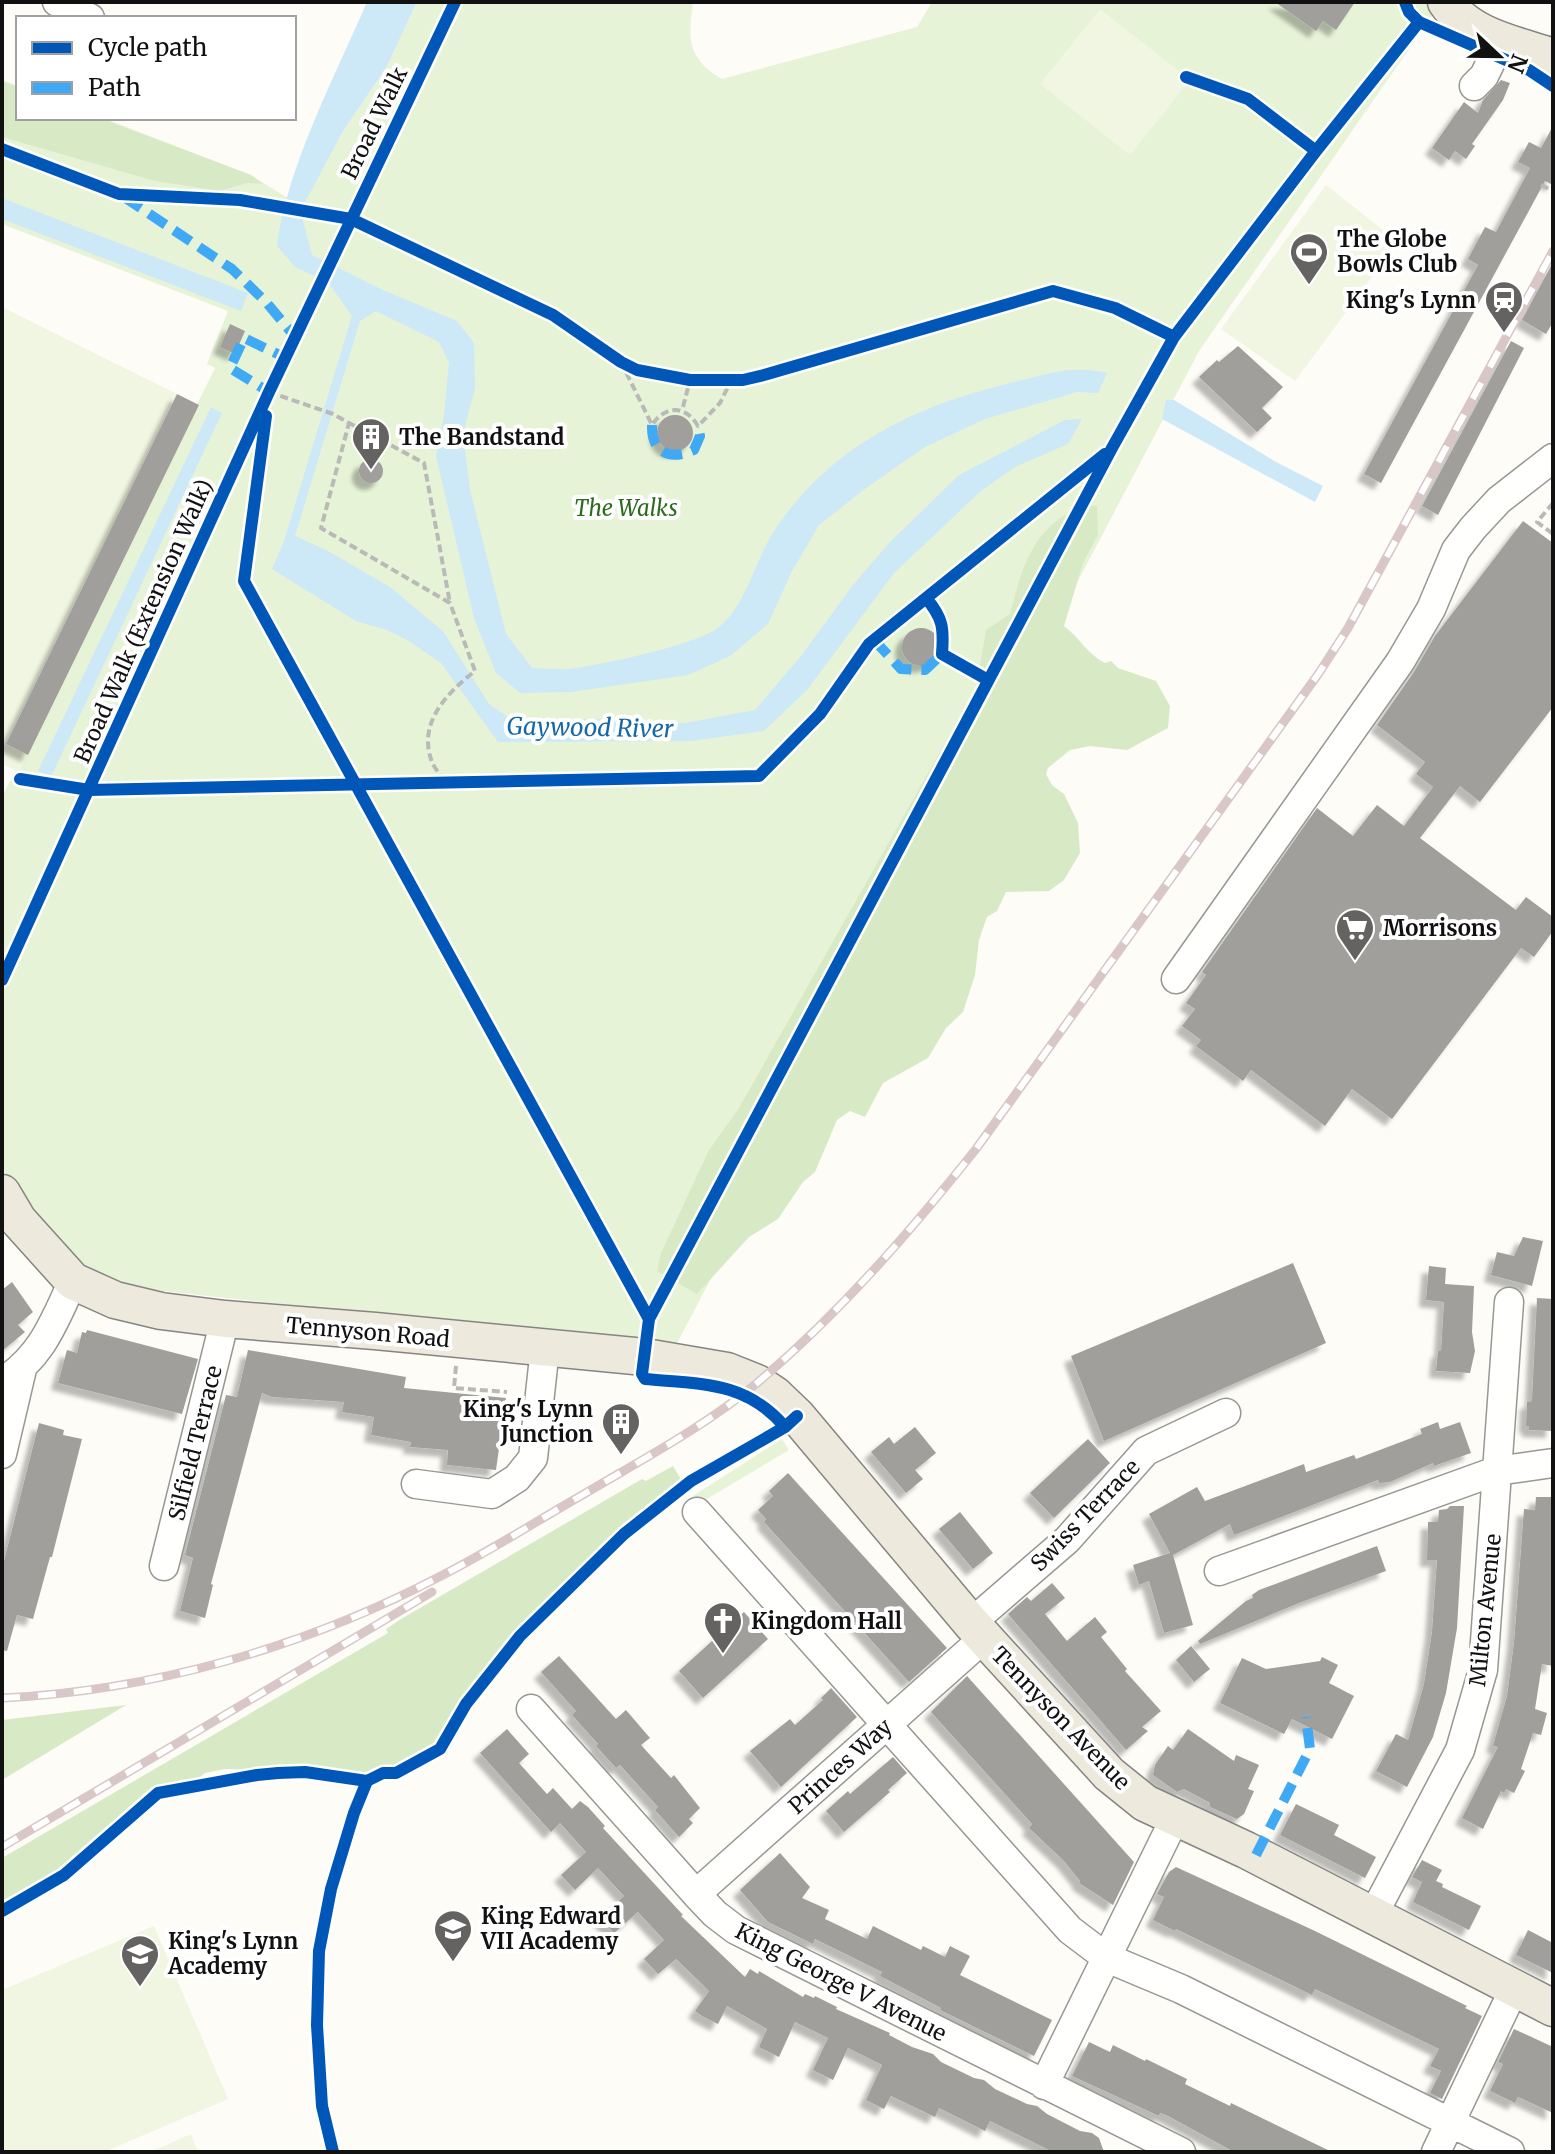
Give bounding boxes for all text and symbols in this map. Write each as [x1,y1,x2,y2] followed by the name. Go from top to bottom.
[16,16,296,120] legend
[1459,16,1539,96] north arrow
[88,32,207,63] text: Cycle path
[1501,50,1534,77] text: N
[335,62,413,184] street label: Broad Walk
[88,72,141,103] text: Path
[1337,225,1457,278] place label: The Globe Bowls Club
[1288,231,1330,286] sports icon: The Globe Bowls Club
[1483,279,1525,334] station icon: King's Lynn
[1346,286,1476,314] place label: King's Lynn
[350,416,392,471] building icon: The Bandstand
[399,423,565,451] place label: The Bandstand
[68,475,218,767] street label: Broad Walk (Extension Walk)
[574,494,678,522] park label: The Walks
[506,711,675,744] water label: Gaywood River
[1334,907,1376,962] supermarket icon: Morrisons
[1383,914,1497,942] place label: Morrisons
[285,1311,451,1353] street label: Tennyson Road
[162,1362,228,1524] street label: Silfield Terrace
[463,1395,593,1448] place label: King's Lynn Junction
[600,1401,642,1456] building icon: King's Lynn Junction
[1024,1453,1146,1577] street label: Swiss Terrace
[1463,1532,1507,1688] street label: Milton Avenue
[702,1600,744,1655] church icon: Kingdom Hall
[751,1607,902,1635] place label: Kingdom Hall
[986,1641,1136,1795] street label: Tennyson Avenue
[782,1712,898,1820] street label: Princes Way
[480,1902,621,1955] place label: King Edward VII Academy
[432,1908,474,1963] school or university icon: King Edward VII Academy
[731,1917,951,2047] street label: King George V Avenue
[167,1927,298,1980] place label: King's Lynn Academy
[119,1933,161,1988] school or university icon: King's Lynn Academy

